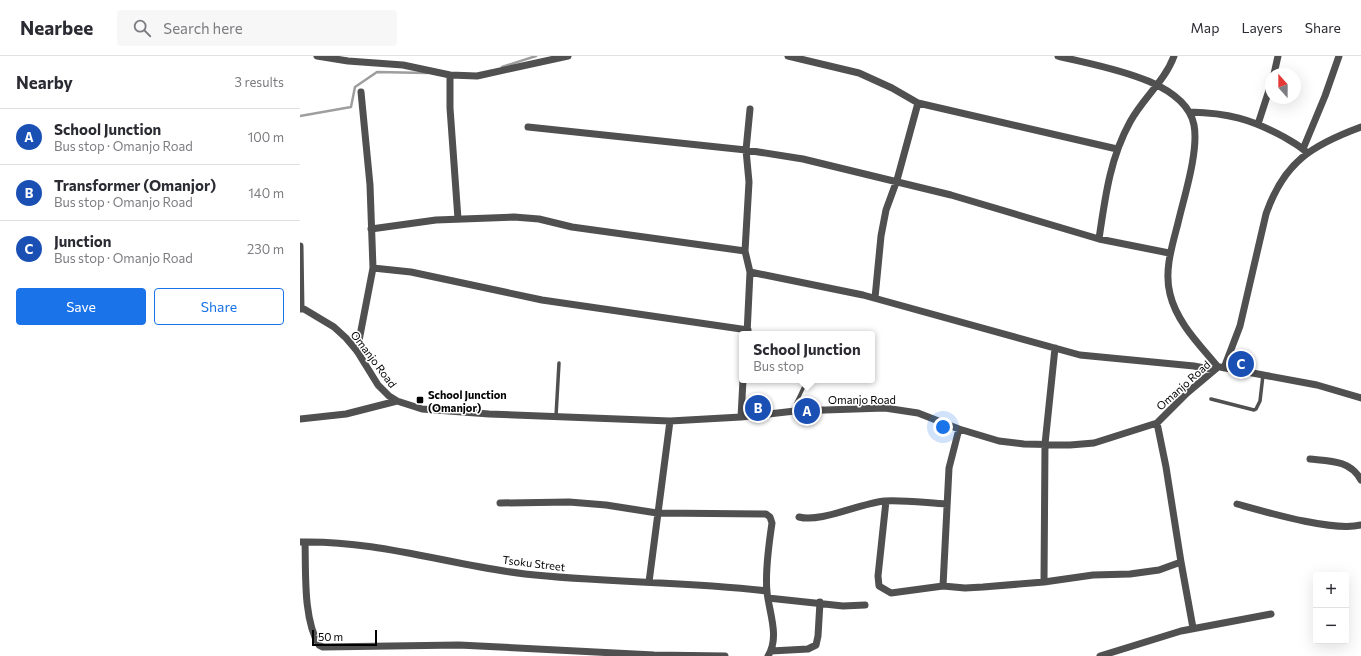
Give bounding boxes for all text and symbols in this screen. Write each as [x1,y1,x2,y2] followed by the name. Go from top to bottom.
[117,10,397,46] search box
[20,16,93,39] text: Nearbee
[131,17,153,39] icon: search
[163,19,243,37] text: Search here
[1191,19,1219,36] text: Map
[1241,19,1283,36] text: Layers
[1305,19,1341,36] text: Share
[1265,68,1301,104] north arrow
[16,72,73,93] text: Nearby
[235,74,284,90] text: 3 results
[54,120,161,138] text: School Junction
[24,129,34,145] text: A
[248,129,284,145] text: 100 m
[54,138,193,154] text: Bus stop · Omanjo Road
[54,176,216,194] text: Transformer (Omanjor)
[25,185,33,201] text: B
[248,185,284,201] text: 140 m
[54,194,193,210] text: Bus stop · Omanjo Road
[54,232,111,250] text: Junction
[25,241,33,257] text: C
[247,241,284,257] text: 230 m
[54,250,193,266] text: Bus stop · Omanjo Road
[16,288,146,325] button: Save
[154,288,284,325] button: Share
[348,328,400,390] street label: Omanjo Road
[739,331,875,383] popup
[753,340,861,358] text: School Junction
[1228,349,1254,379] pin: C
[1153,357,1213,413] street label: Omanjo Road
[753,358,804,374] text: Bus stop
[428,388,507,414] place label: School Junction (Omanjor)
[745,393,771,423] pin: B
[828,393,896,406] street label: Omanjo Road
[415,395,425,405] marker: School Junction (Omanjor)
[794,396,820,426] pin: A
[933,417,953,437] your location
[502,553,567,573] street label: Tsoku Street
[1313,572,1349,644] map controls
[1313,572,1349,608] button: +
[1313,608,1349,644] button: −
[312,628,377,647] scale bar
[318,630,343,643] text: 50 m

